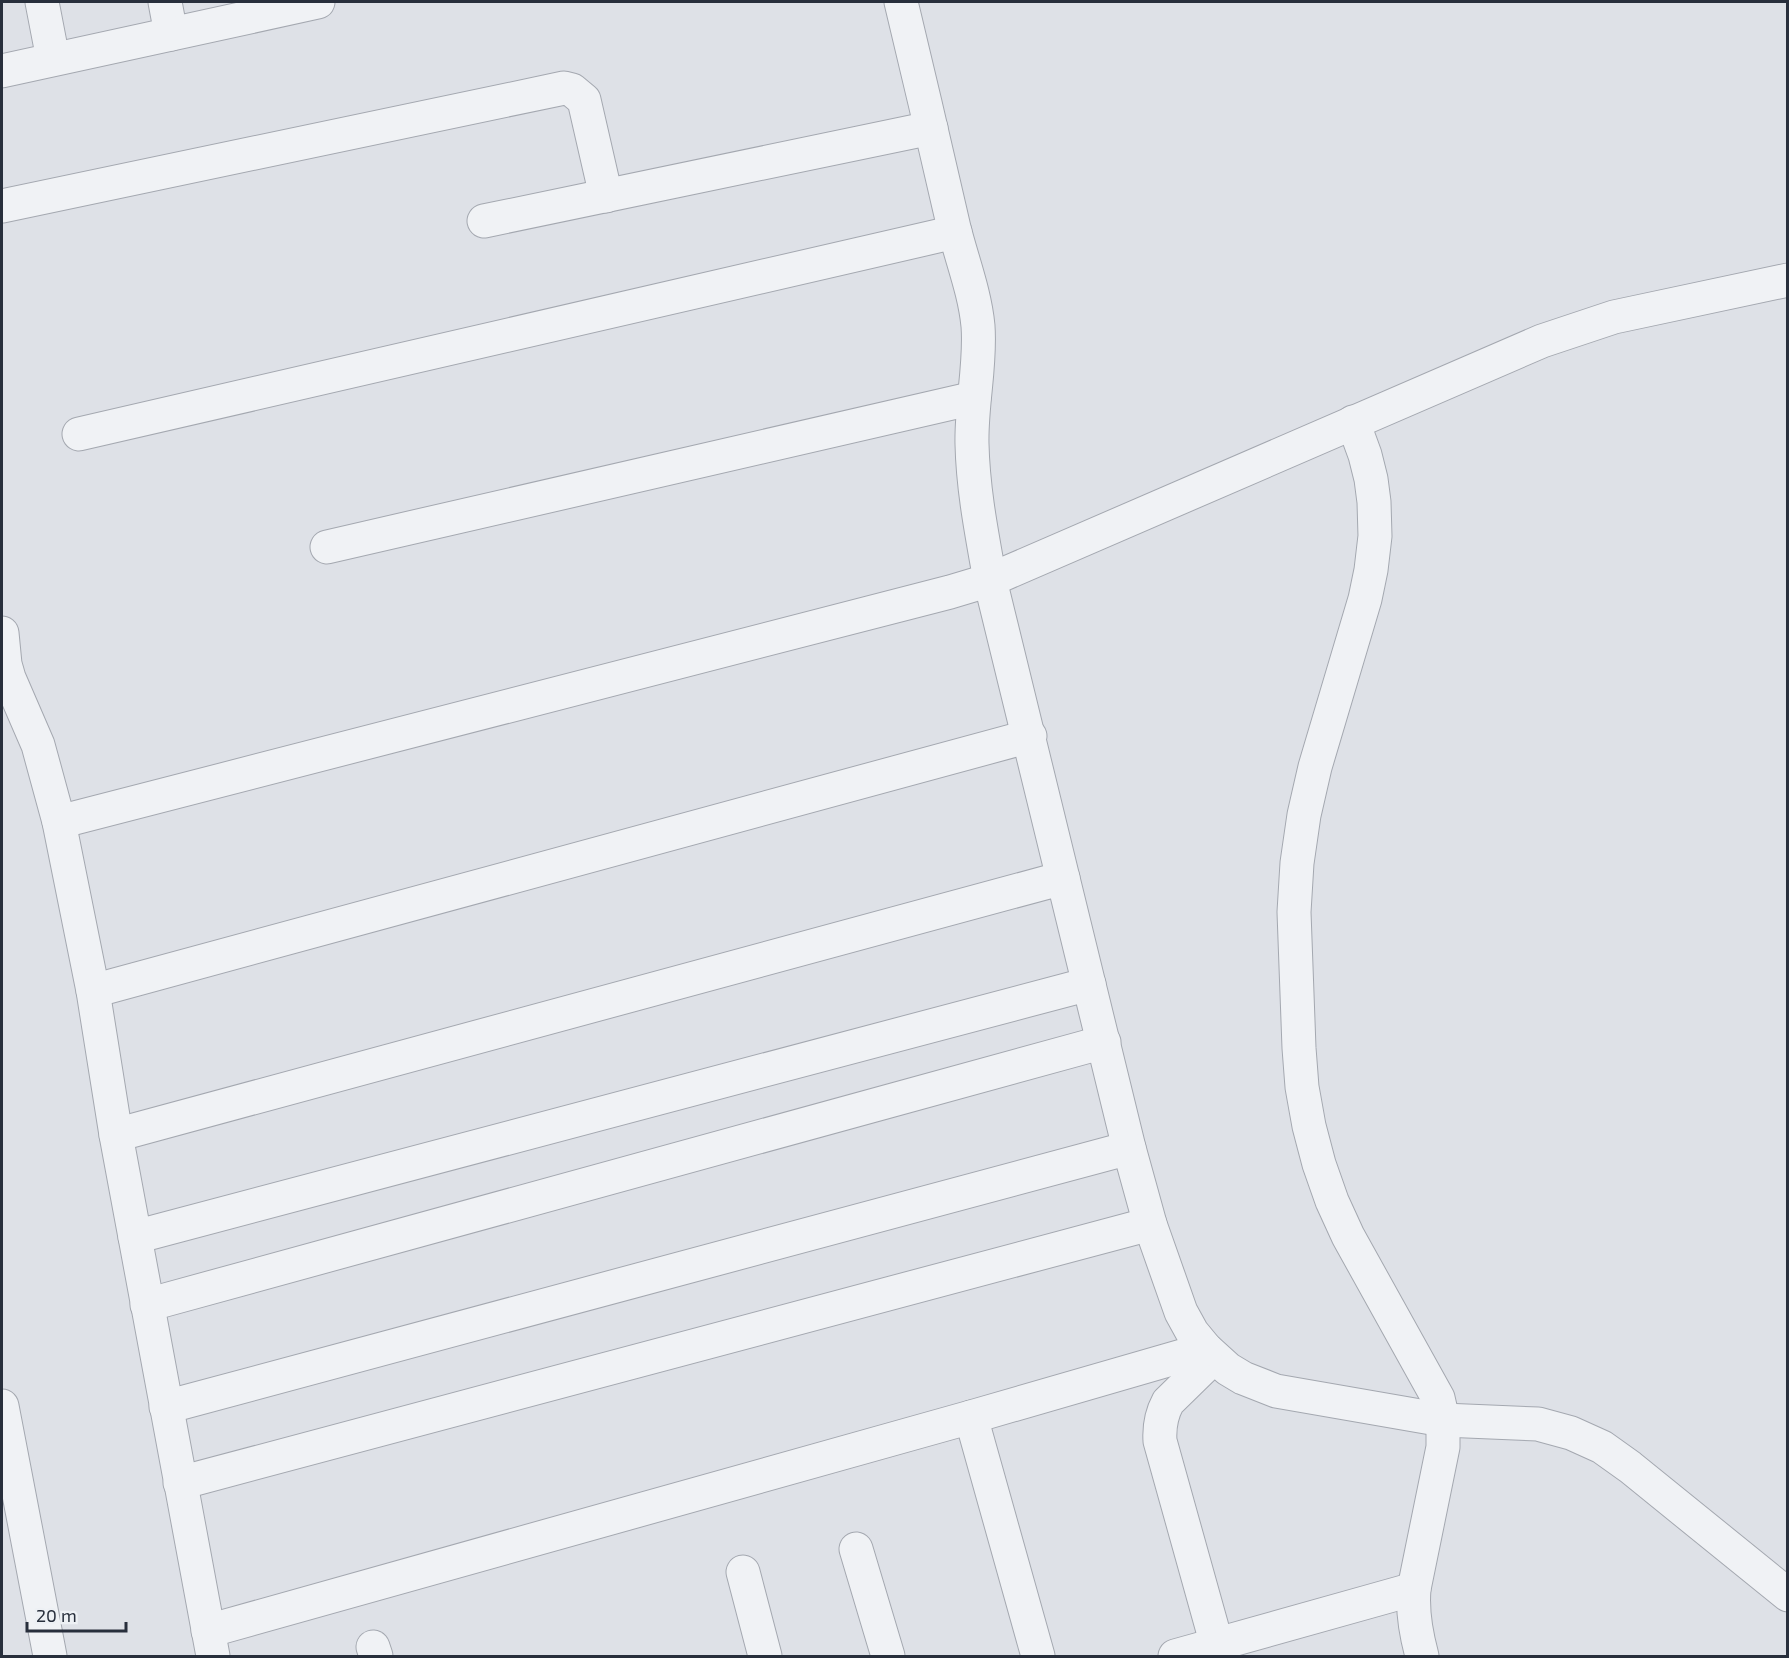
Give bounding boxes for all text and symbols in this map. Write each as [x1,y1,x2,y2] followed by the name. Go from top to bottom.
[27,1595,126,1633] scale bar
[36,1604,77,1626] text: 20 m

